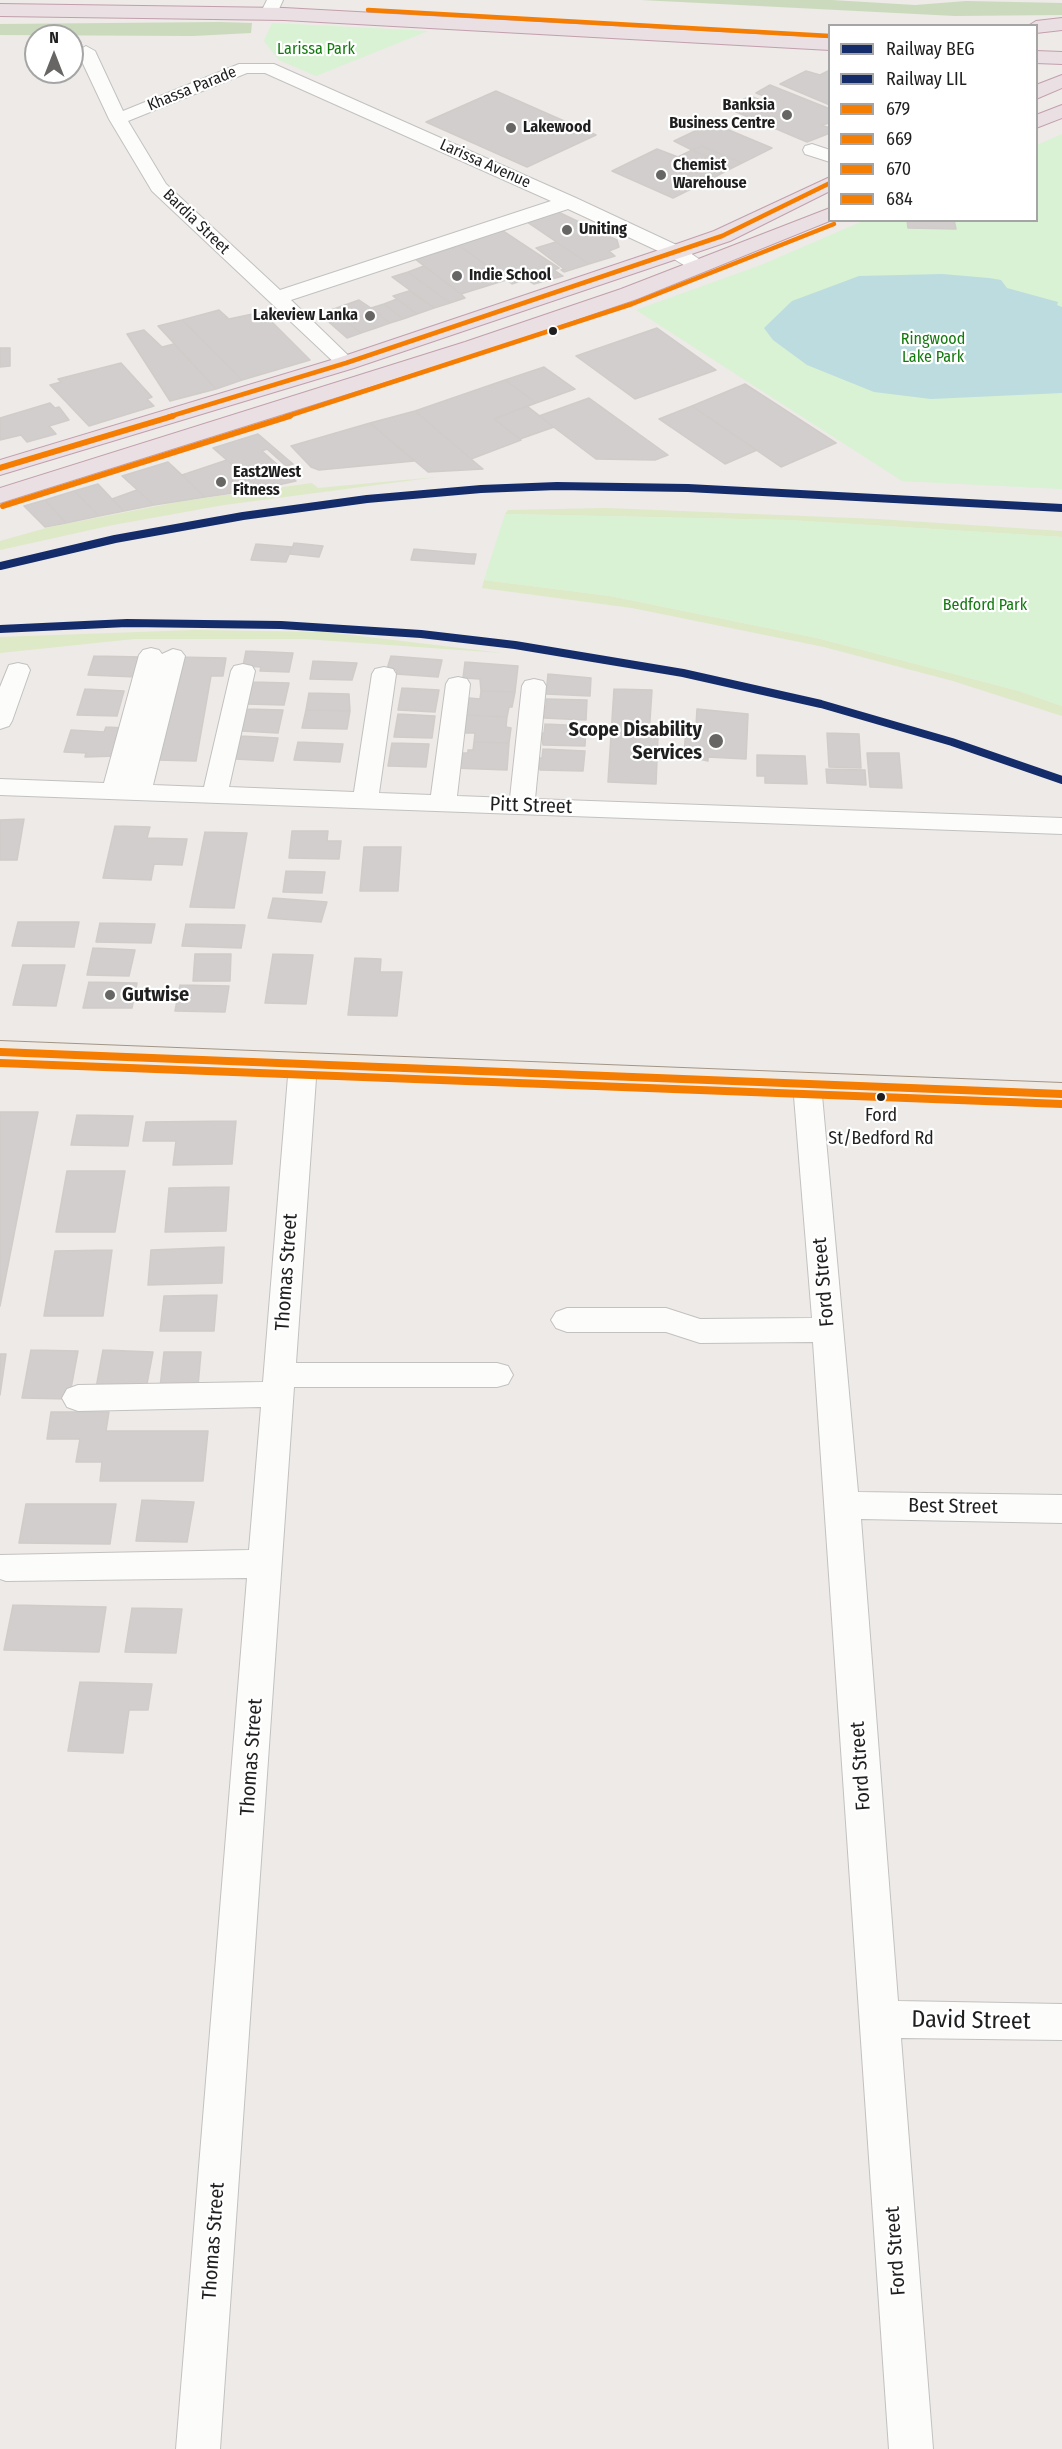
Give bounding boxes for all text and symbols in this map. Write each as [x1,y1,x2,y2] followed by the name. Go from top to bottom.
[24,24,84,84] north arrow
[828,24,1038,222] legend
[49,28,59,47] text: N
[886,38,975,60] text: Railway BEG
[277,40,355,60] park label: Larissa Park
[145,62,239,116] street label: Khassa Parade
[886,68,967,90] text: Railway LIL
[669,96,775,134] place label: Banksia Business Centre
[886,98,910,120] text: 679
[780,108,794,122] marker: Banksia Business Centre
[523,118,591,138] place label: Lakewood
[504,121,518,135] marker: Lakewood
[886,128,912,150] text: 669
[437,135,533,193] street label: Larissa Avenue
[673,156,747,194] place label: Chemist Warehouse
[886,158,911,180] text: 670
[654,168,668,182] marker: Chemist Warehouse
[159,185,233,259] street label: Bardia Street
[886,188,913,210] text: 684
[579,220,627,240] place label: Uniting
[560,223,574,237] marker: Uniting
[469,266,551,286] place label: Indie School
[450,269,464,283] marker: Indie School
[253,306,358,326] place label: Lakeview Lanka
[363,309,377,323] marker: Lakeview Lanka
[547,325,559,337] unlabelled marker
[901,330,965,368] park label: Ringwood Lake Park
[233,463,301,501] place label: East2West Fitness
[214,475,228,489] marker: East2West Fitness
[943,596,1027,616] park label: Bedford Park
[569,718,702,765] place label: Scope Disability Services
[707,732,725,750] marker: Scope Disability Services
[489,793,573,819] street label: Pitt Street
[122,983,189,1007] place label: Gutwise
[103,988,117,1002] marker: Gutwise
[875,1091,887,1103] marker: Ford St/Bedford Rd
[828,1105,934,1148] place label: Ford St/Bedford Rd
[271,1212,303,1332] street label: Thomas Street
[808,1236,840,1328] street label: Ford Street
[908,1494,998,1520] street label: Best Street
[236,1697,268,1817] street label: Thomas Street
[846,1720,876,1812] street label: Ford Street
[911,2006,1031,2036] street label: David Street
[198,2181,230,2301] street label: Thomas Street
[881,2205,911,2297] street label: Ford Street

